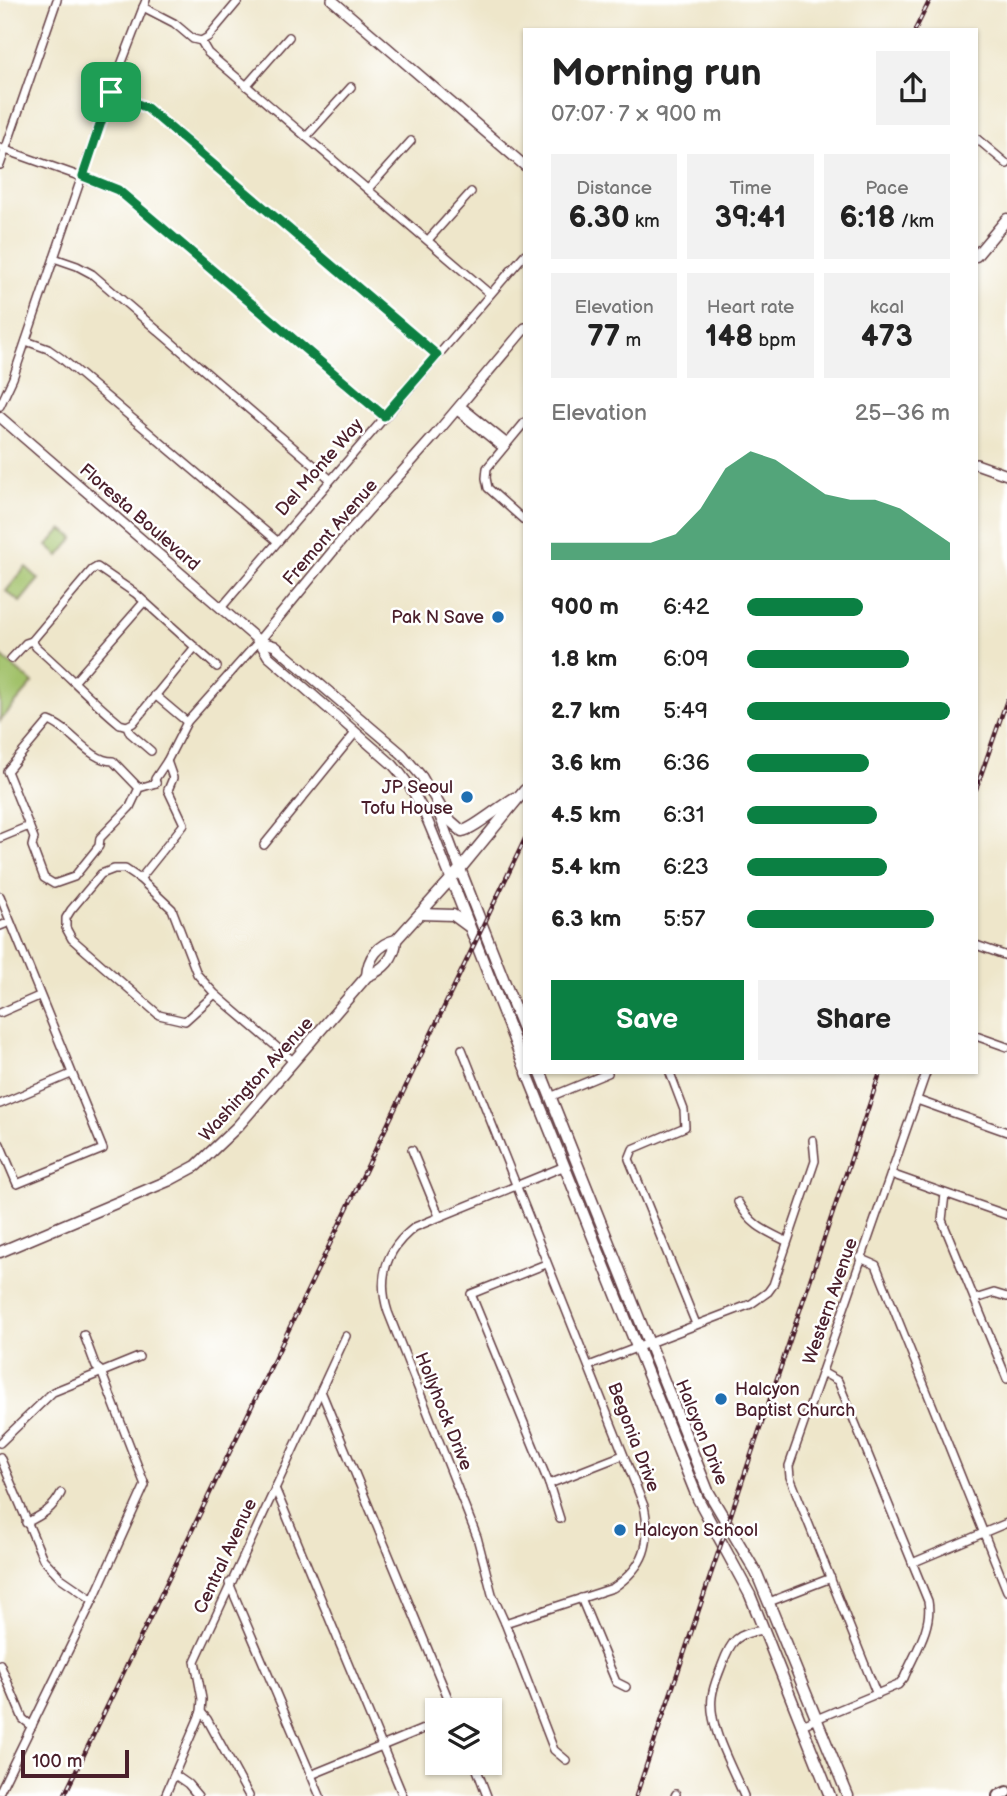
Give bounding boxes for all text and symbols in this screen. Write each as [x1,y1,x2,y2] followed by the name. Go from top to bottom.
[551,51,762,96] text: Morning run
[876,51,950,125] button: share
[81,62,141,122] pin
[92,73,130,111] icon: arrive
[551,100,721,128] text: 07:07 · 7 × 900 m
[576,177,652,200] text: Distance
[729,177,772,200] text: Time
[865,177,908,200] text: Pace
[569,200,630,236] text: 6.30
[714,200,786,236] text: 39:41
[839,200,895,236] text: 6:18
[630,210,660,233] text: km
[895,210,934,233] text: /km
[575,296,654,319] text: Elevation
[707,296,794,319] text: Heart rate
[870,296,904,319] text: kcal
[587,319,620,355] text: 77
[705,319,753,355] text: 148
[861,319,913,355] text: 473
[620,329,641,352] text: m
[753,329,796,352] text: bpm
[551,399,647,427] text: Elevation
[855,399,950,427] text: 25–36 m
[271,414,368,520] street label: Del Monte Way
[75,459,204,575] street label: Floresta Boulevard
[279,475,382,590] street label: Fremont Avenue
[551,593,619,621] text: 900 m
[663,593,709,621] text: 6:42
[391,607,484,628] place label: Pak N Save
[490,609,506,625] marker: Pak N Save
[551,645,617,673] text: 1.8 km
[663,645,709,673] text: 6:09
[551,697,620,725] text: 2.7 km
[663,697,708,725] text: 5:49
[551,749,621,777] text: 3.6 km
[663,749,710,777] text: 6:36
[361,777,453,819] place label: JP Seoul Tofu House
[459,789,475,805] marker: JP Seoul Tofu House
[551,801,621,829] text: 4.5 km
[663,801,705,829] text: 6:31
[551,853,621,881] text: 5.4 km
[663,853,709,881] text: 6:23
[551,905,621,933] text: 6.3 km
[663,905,705,933] text: 5:57
[551,980,744,1060] button: Save
[758,980,950,1060] button: Share
[195,1013,318,1146] street label: Washington Avenue
[799,1235,862,1367] street label: Western Avenue
[410,1349,477,1474] street label: Hollyhock Drive
[671,1376,732,1488] street label: Halcyon Drive
[735,1379,855,1421] place label: Halcyon Baptist Church
[603,1380,664,1495] street label: Begonia Drive
[713,1391,729,1407] marker: Halcyon Baptist Church
[190,1495,261,1617] street label: Central Avenue
[634,1520,758,1541] place label: Halcyon School
[612,1522,628,1538] marker: Halcyon School
[425,1698,502,1775] map controls
[425,1698,502,1775] button: layers
[21,1747,130,1779] scale bar
[32,1750,83,1773] text: 100 m

